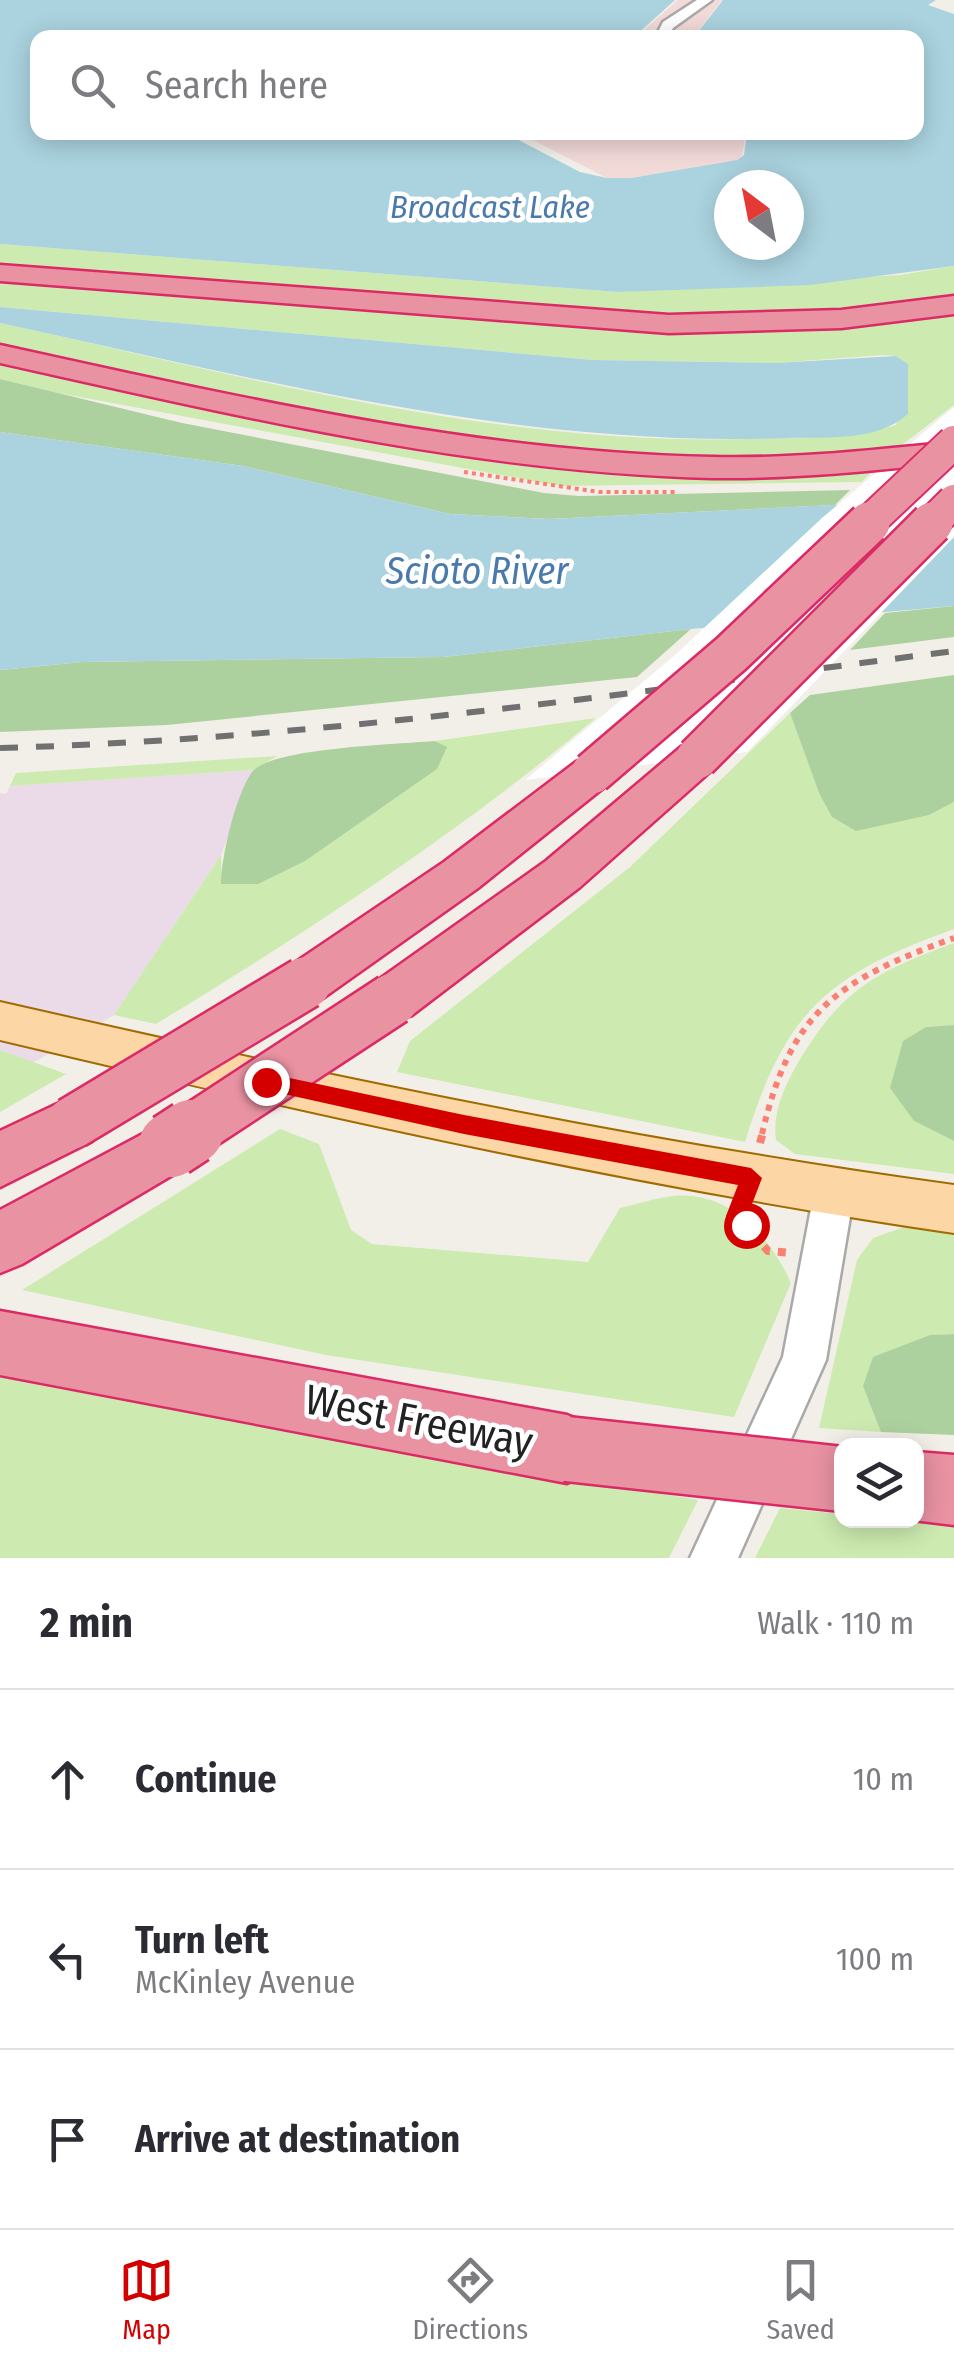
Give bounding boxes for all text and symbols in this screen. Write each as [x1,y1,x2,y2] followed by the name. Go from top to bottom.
[30,30,924,140] search box
[65,58,120,113] icon: search
[145,62,328,108] text: Search here
[714,170,804,260] north arrow
[390,188,590,226] water label: Broadcast Lake
[385,548,570,594] water label: Scioto River
[244,1060,290,1106] route end
[724,1203,770,1249] route start
[301,1374,537,1468] street label: West Freeway
[834,1438,924,1528] map controls
[834,1438,924,1528] button: layers
[40,1598,133,1648] text: 2 min
[757,1604,914,1642] text: Walk · 110 m
[40,1752,95,1807] icon: ahead
[135,1756,276,1802] text: Continue
[853,1760,914,1798] text: 10 m
[135,1917,269,1963] text: Turn left
[40,1932,95,1987] icon: left
[836,1940,914,1978] text: 100 m
[135,1963,355,2001] text: McKinley Avenue
[40,2112,95,2167] icon: arrive
[135,2116,460,2162] text: Arrive at destination
[119,2253,174,2346] tab: Map
[412,2253,528,2346] tab: Directions
[766,2253,835,2346] tab: Saved

